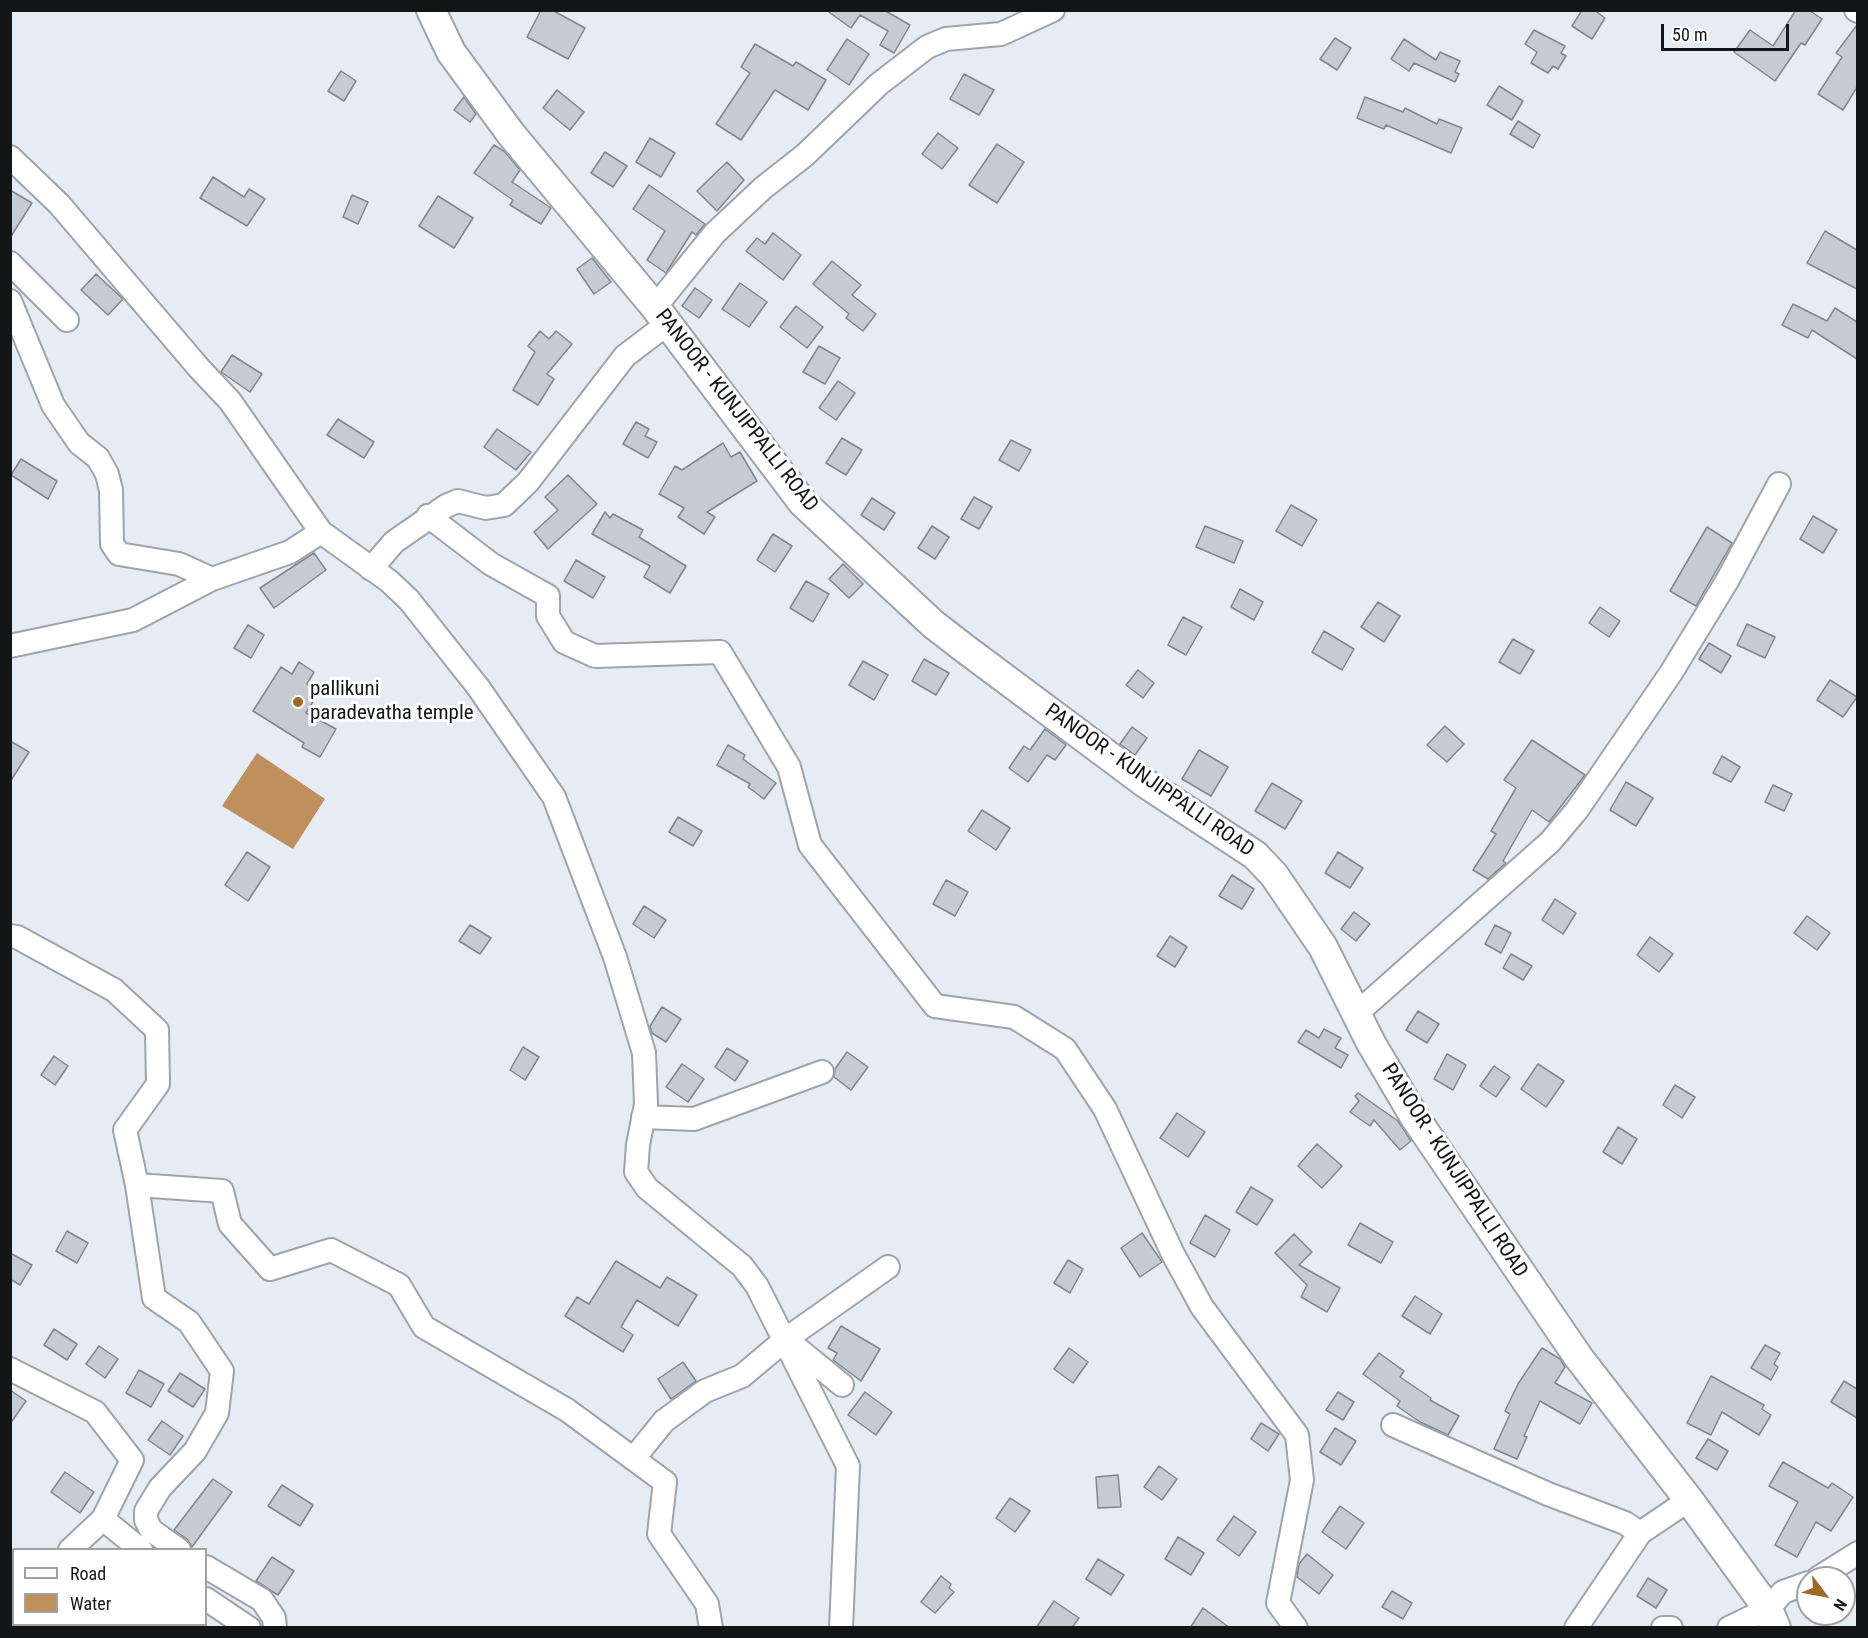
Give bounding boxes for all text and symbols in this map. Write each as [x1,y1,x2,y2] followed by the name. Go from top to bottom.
[1664,12,1792,50] scale bar
[1672,24,1707,45] text: 50 m
[649,305,823,517] street label: PANOOR - KUNJIPPALLI ROAD
[310,677,474,727] place label: pallikuni paradevatha temple
[291,695,305,709] marker: pallikuni paradevatha temple
[1039,699,1259,863] street label: PANOOR - KUNJIPPALLI ROAD
[1375,1059,1533,1283] street label: PANOOR - KUNJIPPALLI ROAD
[12,1548,207,1626] legend
[70,1563,106,1584] text: Road
[1796,1566,1856,1626] north arrow
[70,1593,111,1614] text: Water
[1829,1596,1851,1614] text: N

